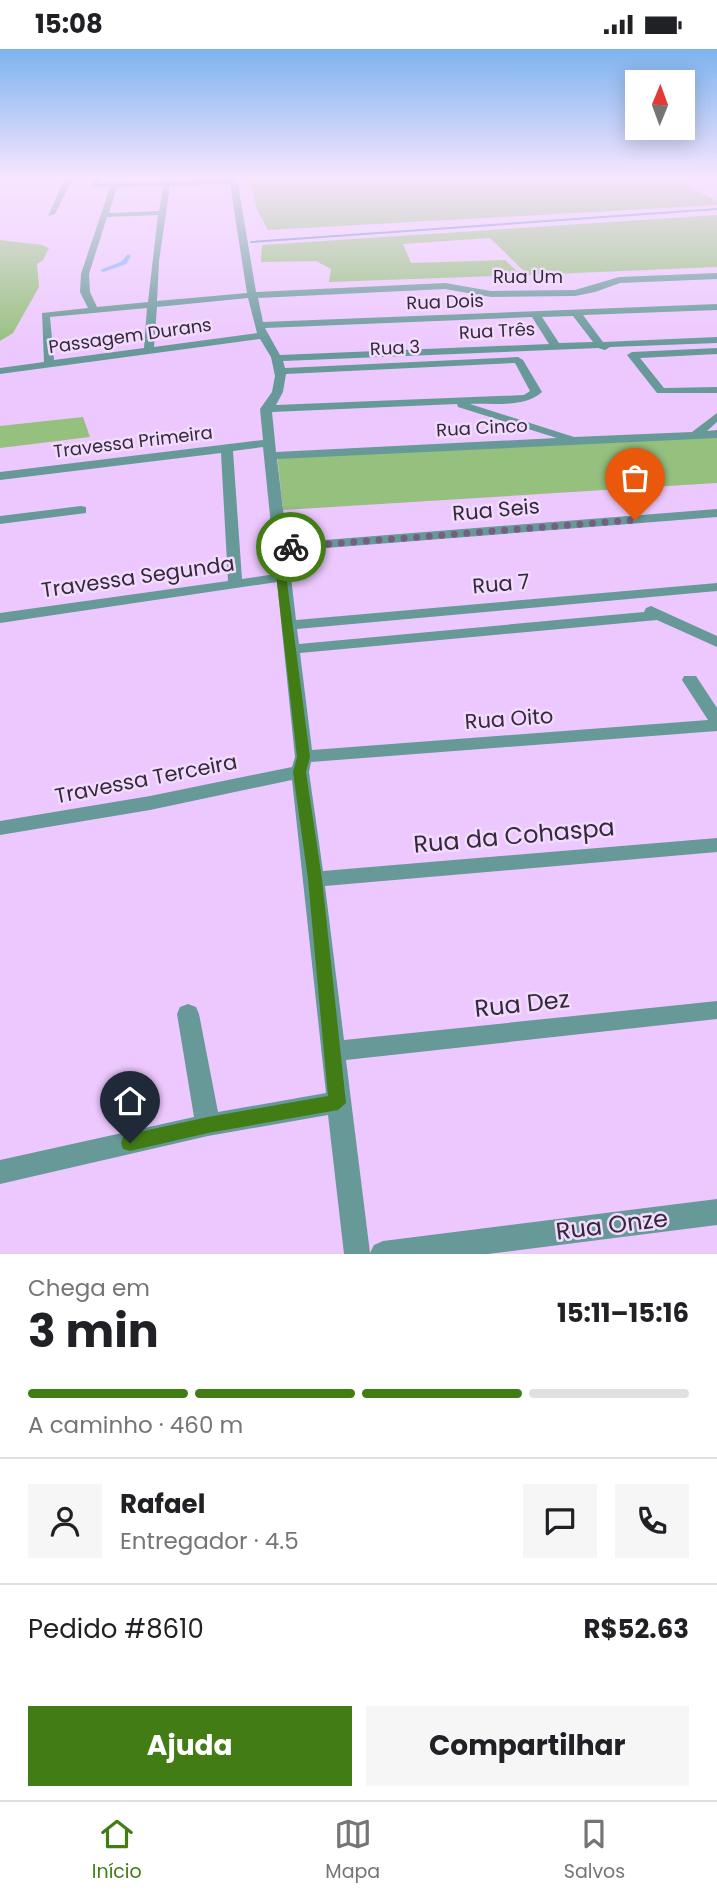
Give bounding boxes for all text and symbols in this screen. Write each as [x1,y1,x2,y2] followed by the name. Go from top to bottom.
[35,6,103,42] text: 15:08
[625,70,695,140] north arrow
[625,70,695,140] map controls
[493,264,563,289] street label: Rua Um
[406,288,484,315] street label: Rua Dois
[47,312,213,359] street label: Passagem Durans
[458,316,536,345] street label: Rua Três
[369,334,421,361] street label: Rua 3
[436,413,528,442] street label: Rua Cinco
[52,419,214,464] street label: Travessa Primeira
[605,448,665,520] pin
[616,459,654,497] icon: bag
[451,491,541,528] street label: Rua Seis
[256,512,326,582] courier
[272,528,310,566] icon: bike
[39,549,236,604] street label: Travessa Segunda
[471,567,531,600] street label: Rua 7
[464,701,554,736] street label: Rua Oito
[52,747,240,810] street label: Travessa Terceira
[412,810,616,861] street label: Rua da Cohaspa
[473,982,571,1025] street label: Rua Dez
[100,1071,160,1143] pin
[111,1082,149,1120] icon: home
[554,1201,670,1248] street label: Rua Onze
[28,1272,150,1304] text: Chega em
[557,1295,689,1331] text: 15:11–15:16
[28,1299,159,1363] text: 3 min
[28,1409,243,1441] text: A caminho · 460 m
[28,1484,102,1558] button: person
[523,1484,597,1558] button: chat
[615,1484,689,1558] button: phone
[120,1486,205,1522] text: Rafael
[120,1525,299,1557] text: Entregador · 4.5
[28,1611,204,1647] text: Pedido #8610
[584,1611,689,1647] text: R$52.63
[28,1706,352,1786] button: Ajuda
[366,1706,689,1786] button: Compartilhar
[92,1815,142,1886] tab: Início
[325,1815,380,1886] tab: Mapa
[564,1815,625,1886] tab: Salvos

